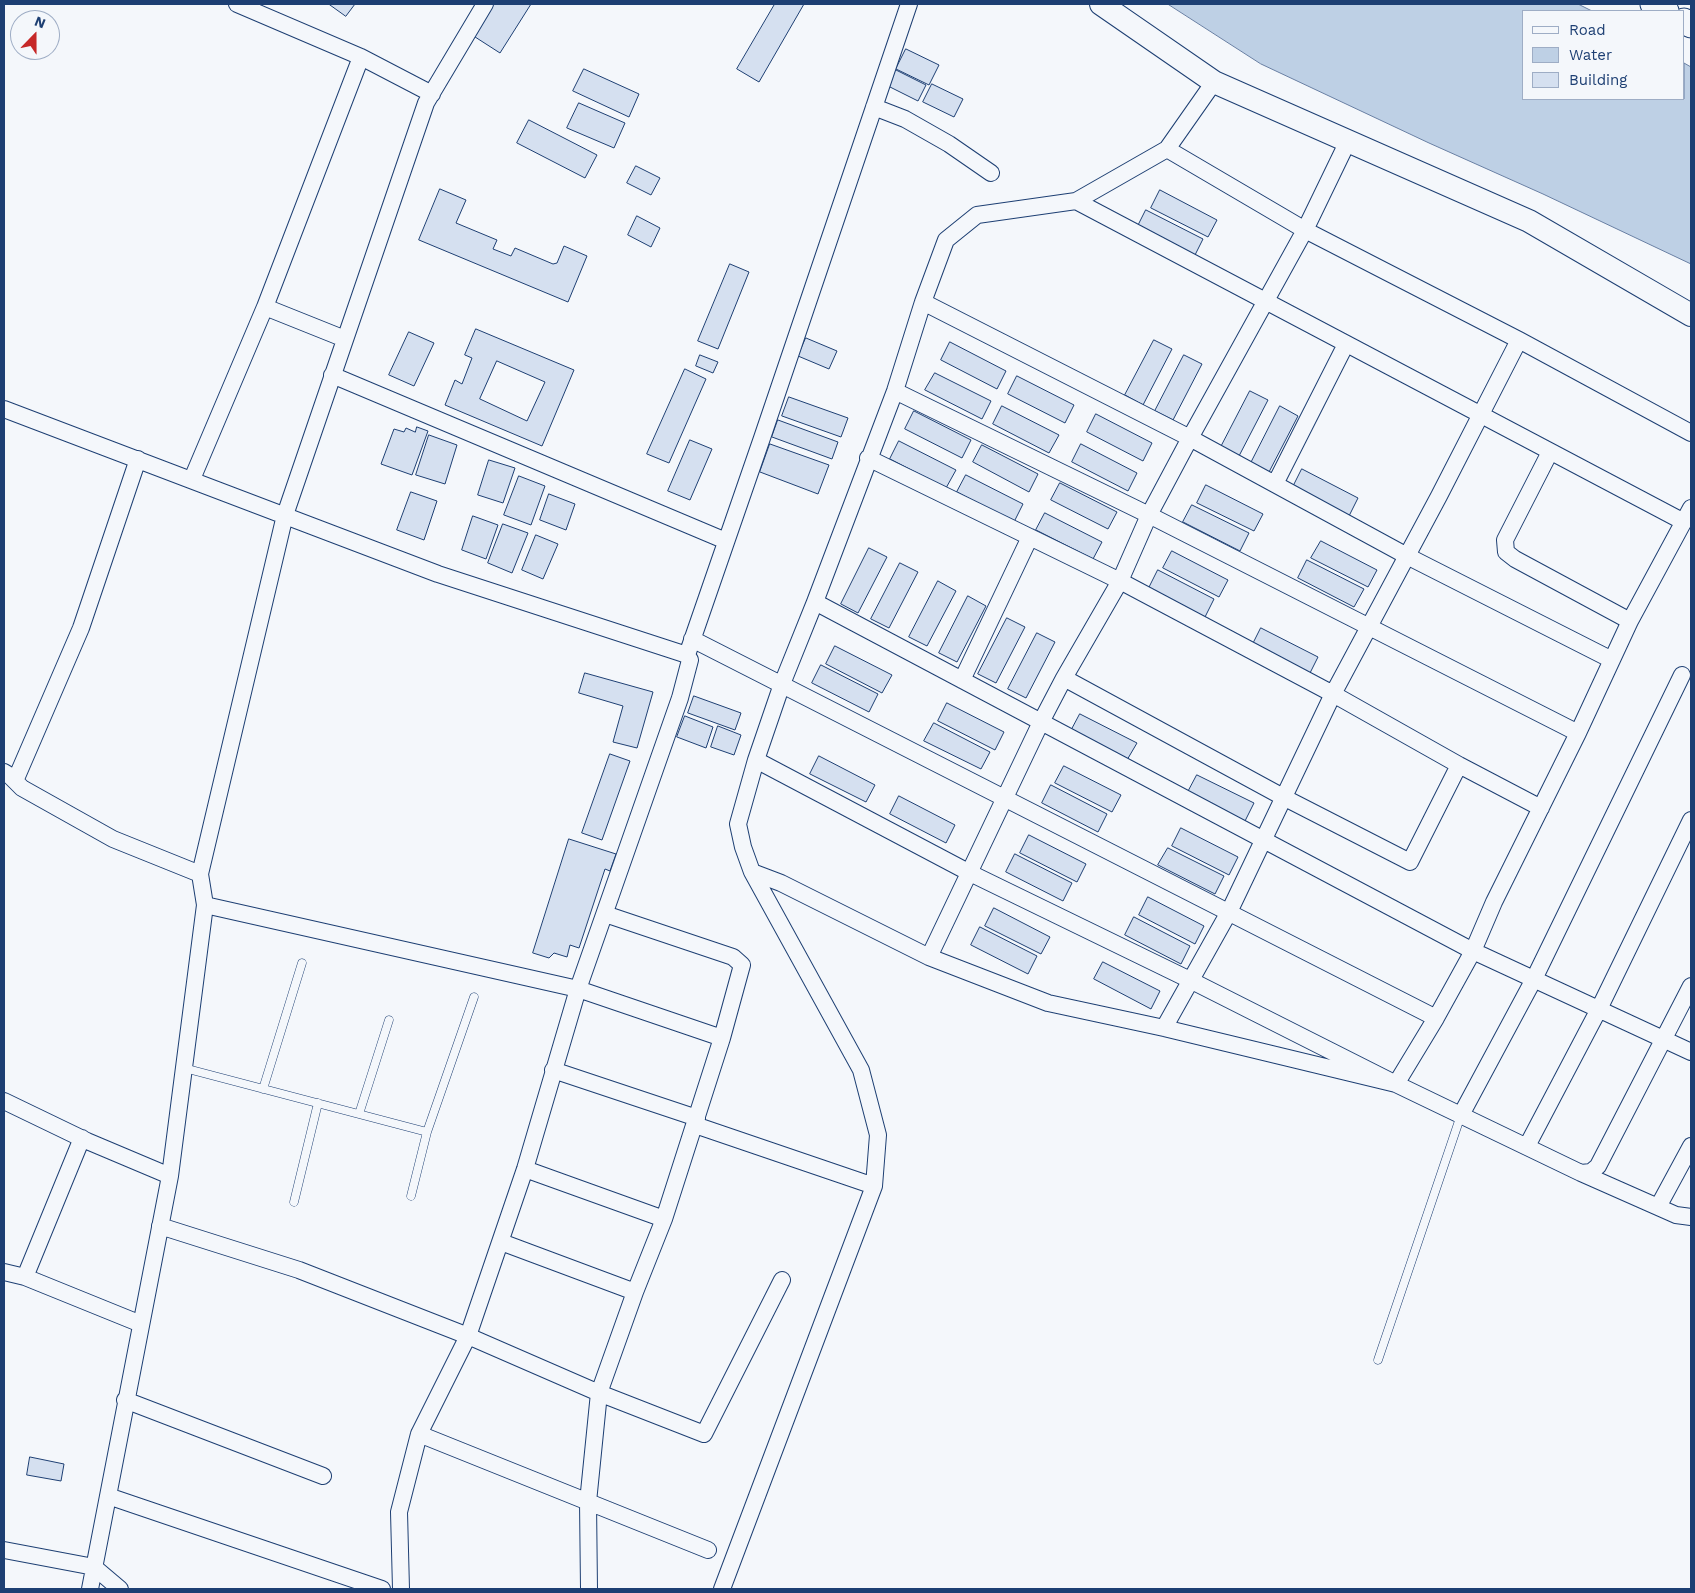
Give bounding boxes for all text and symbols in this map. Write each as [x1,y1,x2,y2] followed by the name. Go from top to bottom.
[10,10,60,60] north arrow
[1522,10,1685,100] legend
[32,13,48,31] text: N
[1569,21,1606,39] text: Road
[1569,46,1612,64] text: Water
[1569,71,1627,89] text: Building

